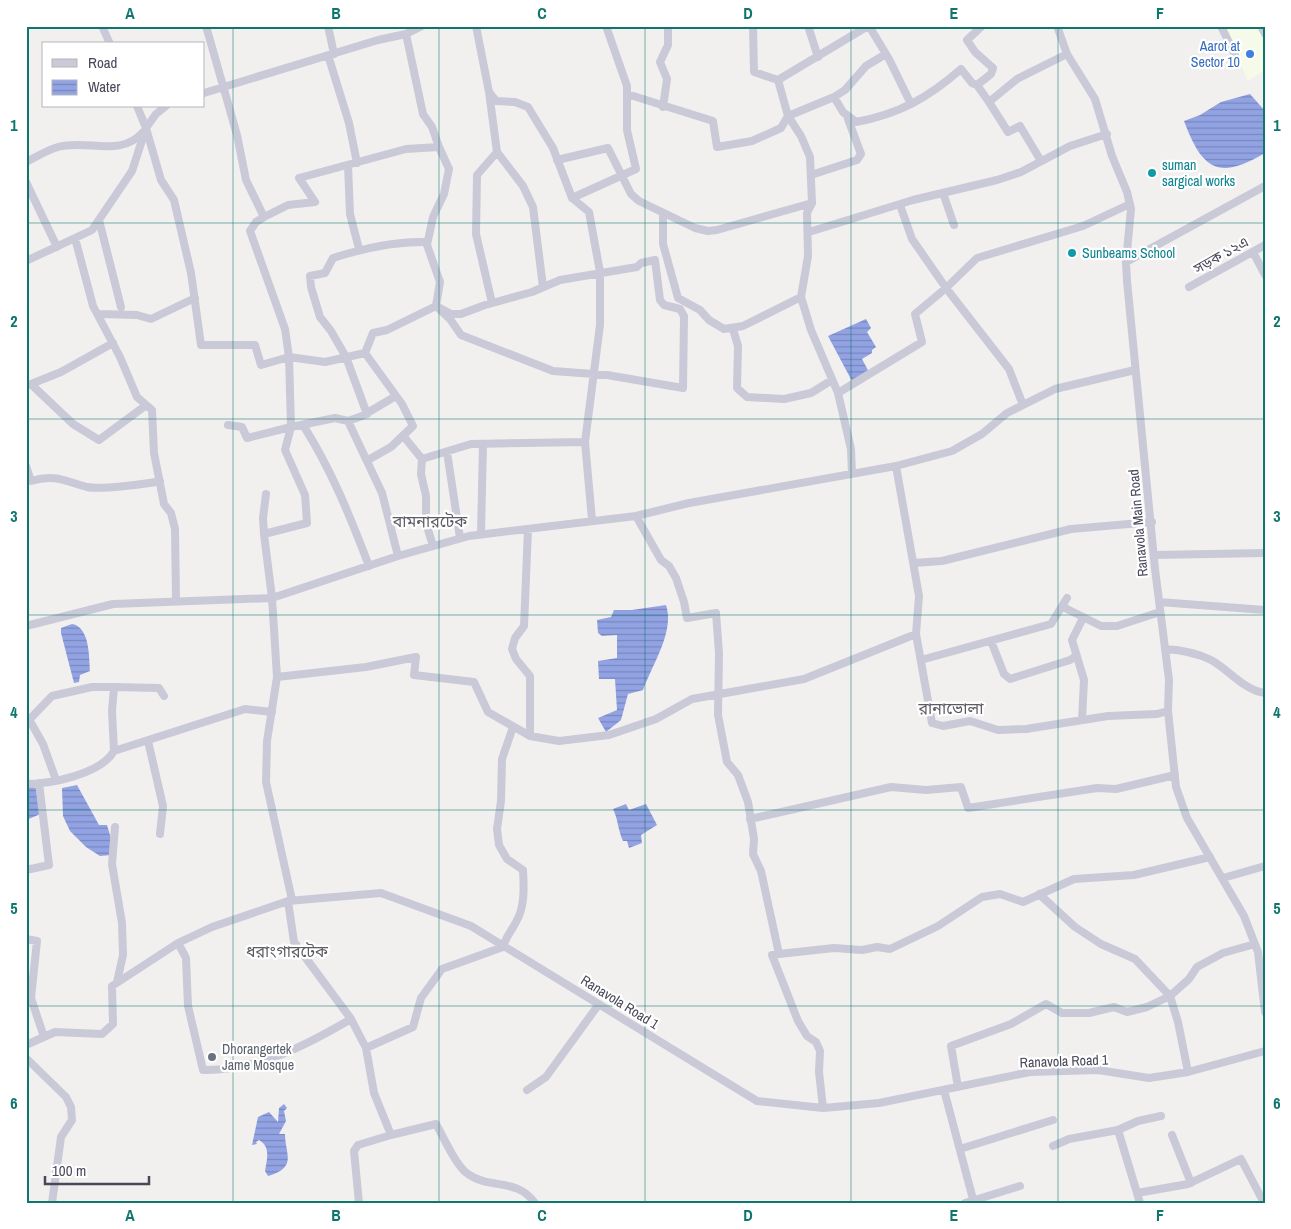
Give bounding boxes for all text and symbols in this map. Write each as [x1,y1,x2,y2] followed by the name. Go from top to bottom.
[125,2,135,24] text: A
[331,2,341,24] text: B
[537,2,547,24] text: C
[743,2,753,24] text: D
[950,2,959,24] text: E
[1156,2,1164,24] text: F
[1191,37,1240,71] place label: Aarot at Sector 10
[42,42,205,108] legend
[1244,48,1256,60] marker: Aarot at Sector 10
[88,52,117,73] text: Road
[88,76,120,97] text: Water
[10,114,18,136] text: 1
[1273,114,1281,136] text: 1
[1162,156,1236,190] place label: suman sargical works
[1146,167,1158,179] marker: suman sargical works
[1190,233,1252,278] street label: সড়ক ১২এ
[1082,244,1175,262] place label: Sunbeams School
[1066,247,1078,259] marker: Sunbeams School
[10,310,18,332] text: 2
[1273,310,1281,332] text: 2
[1124,468,1152,578] street label: Ranavola Main Road
[10,505,18,527] text: 3
[1273,505,1281,527] text: 3
[392,510,468,532] district label: বামনারটেক
[918,697,984,719] district label: রানাভোলা
[10,701,18,723] text: 4
[1273,701,1281,723] text: 4
[10,897,18,919] text: 5
[1273,897,1281,919] text: 5
[246,940,329,962] district label: ধরাংগারটেক
[578,971,663,1033] street label: Ranavola Road 1
[222,1040,294,1074] place label: Dhorangertek Jame Mosque
[1019,1050,1109,1072] street label: Ranavola Road 1
[206,1051,218,1063] marker: Dhorangertek Jame Mosque
[10,1092,18,1114] text: 6
[1273,1092,1281,1114] text: 6
[45,1154,149,1186] scale bar
[52,1160,86,1181] text: 100 m
[125,1204,135,1226] text: A
[331,1204,341,1226] text: B
[537,1204,547,1226] text: C
[743,1204,753,1226] text: D
[950,1204,959,1226] text: E
[1156,1204,1164,1226] text: F

